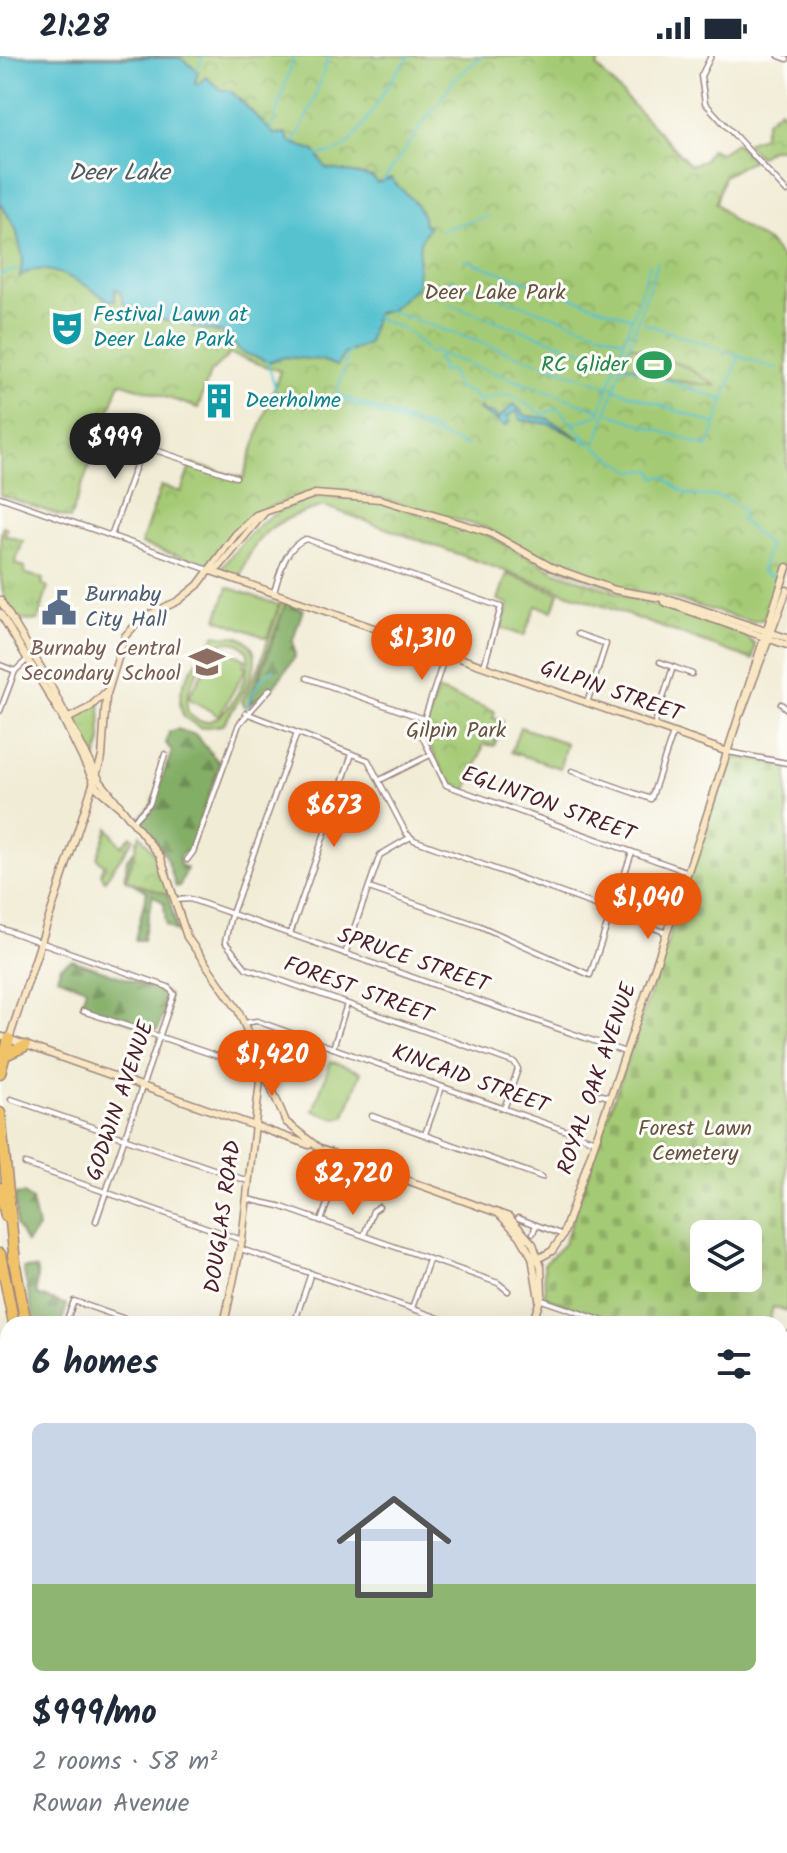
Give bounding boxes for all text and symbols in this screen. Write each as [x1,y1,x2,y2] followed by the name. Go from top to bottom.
[40,4,109,52] text: 21:28
[68,154,172,193] water label: Deer Lake
[424,276,566,311] park label: Deer Lake Park
[93,298,248,358] place label: Festival Lawn at Deer Lake Park
[48,309,86,347] theatre icon: Festival Lawn at Deer Lake Park
[635,346,673,384] sports icon: RC Glider
[541,348,630,383] place label: RC Glider
[200,382,238,420] building icon: Deerholme
[245,384,341,419] place label: Deerholme
[68,413,162,481] pin: $999
[88,418,142,460] text: $999
[85,578,168,638] place label: Burnaby City Hall
[40,589,78,627] public building icon: Burnaby City Hall
[357,614,487,682] pin: $1,310
[389,619,455,661] text: $1,310
[22,632,182,692] place label: Burnaby Central Secondary School
[188,643,226,681] school or university icon: Burnaby Central Secondary School
[535,651,689,733] street label: GILPIN STREET
[406,714,507,749] park label: Gilpin Park
[456,757,642,853] street label: EGLINTON STREET
[287,781,381,849] pin: $673
[306,786,362,828] text: $673
[583,873,713,941] pin: $1,040
[613,878,683,920] text: $1,040
[332,919,496,1004] street label: SPRUCE STREET
[278,948,440,1035] street label: FOREST STREET
[549,977,648,1180] street label: ROYAL OAK AVENUE
[77,1015,165,1186] street label: GODWIN AVENUE
[207,1030,337,1098] pin: $1,420
[236,1035,308,1077] text: $1,420
[387,1035,556,1125] street label: KINCAID STREET
[638,1112,752,1172] park label: Forest Lawn Cemetery
[196,1138,252,1296] street label: DOUGLAS ROAD
[288,1149,418,1217] pin: $2,720
[314,1154,392,1196] text: $2,720
[690,1220,762,1292] map controls
[690,1220,762,1292] button: layers
[32,1337,158,1391] text: 6 homes
[712,1342,756,1386] icon: filters
[322,1475,466,1619] icon: home
[32,1687,157,1741] text: $999/mo
[32,1741,217,1783] text: 2 rooms · 58 m²
[32,1783,189,1825] text: Rowan Avenue

